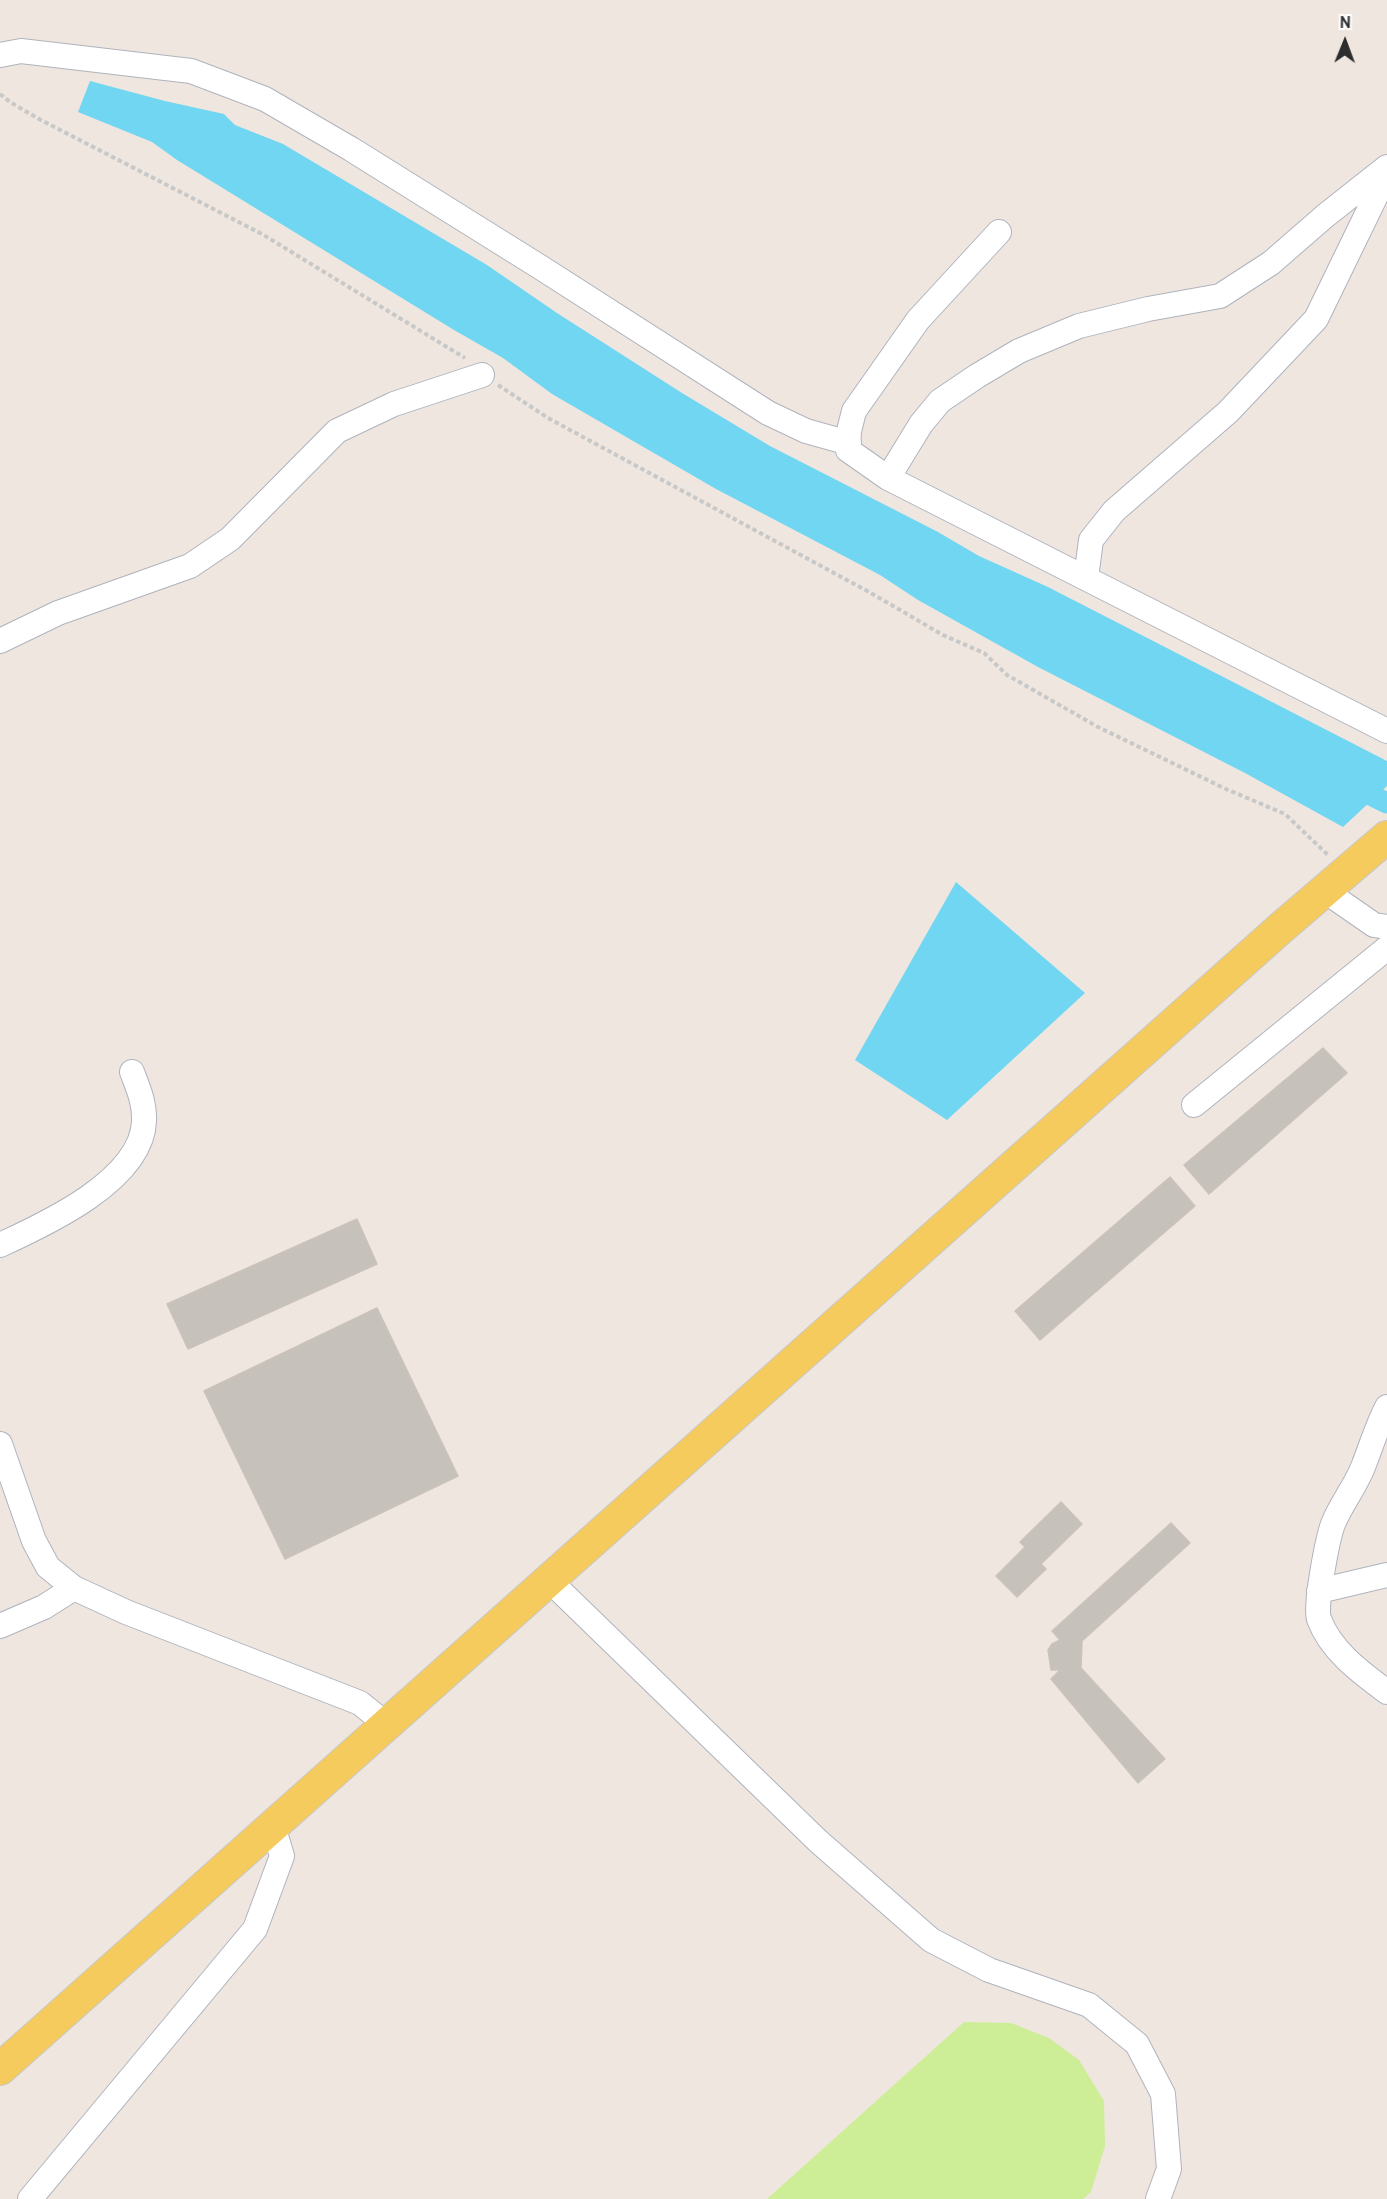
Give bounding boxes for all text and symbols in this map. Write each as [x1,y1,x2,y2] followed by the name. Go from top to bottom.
[1315,12,1375,72] north arrow
[1339,14,1351,34] text: N

